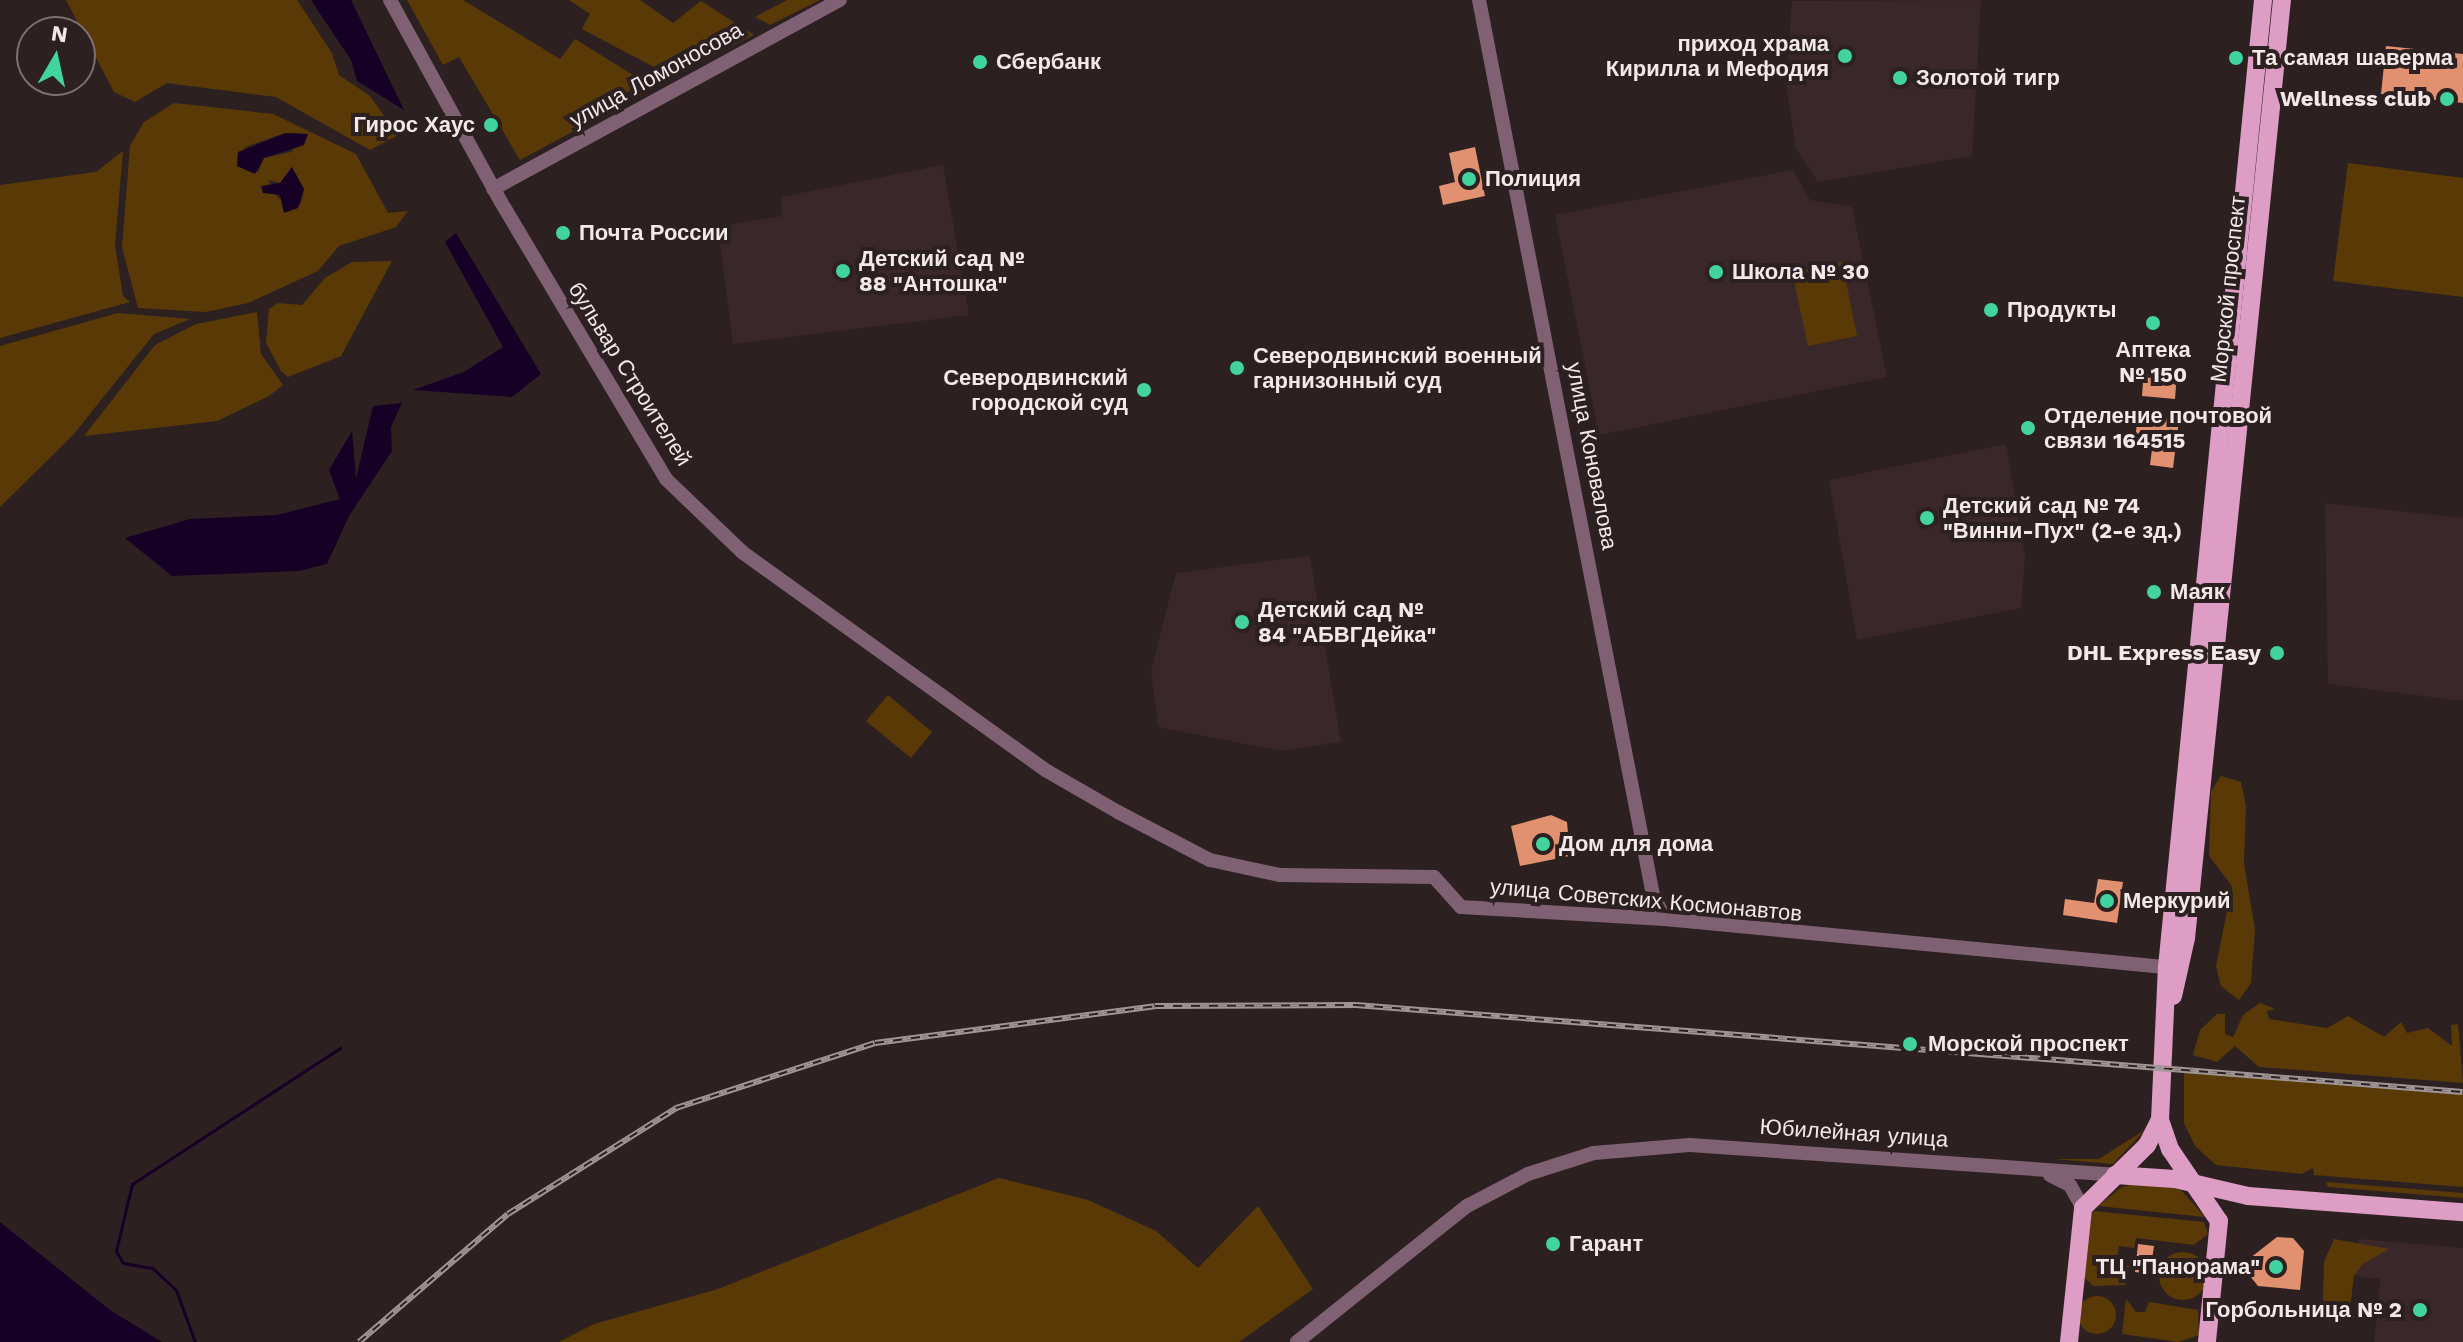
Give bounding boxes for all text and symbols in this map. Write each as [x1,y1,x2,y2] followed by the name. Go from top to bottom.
[16,16,96,96] north arrow
[565,17,747,133] street label: улица Ломоносова
[50,20,70,47] text: N
[1606,30,1829,82] place label: приход храма Кирилла и Мефодия
[2252,45,2453,71] place label: Та самая шаверма
[1836,47,1854,65] marker: приход храма Кирилла и Мефодия
[996,49,1101,75] place label: Сбербанк
[2227,49,2245,67] marker: Та самая шаверма
[971,53,989,71] marker: Сбербанк
[1916,65,2060,91] place label: Золотой тигр
[1891,69,1909,87] marker: Золотой тигр
[2280,86,2431,112] place label: Wellness club
[2438,90,2456,108] marker: Wellness club
[354,112,475,138] place label: Гирос Хаус
[482,116,500,134] marker: Гирос Хаус
[1485,166,1581,192] place label: Полиция
[1460,170,1478,188] marker: Полиция
[2205,194,2251,384] street label: Морской проспект
[579,220,729,246] place label: Почта России
[554,224,572,242] marker: Почта России
[859,245,1025,296] place label: Детский сад № 88 "Антошка"
[1732,259,1869,285] place label: Школа № 30
[834,262,852,280] marker: Детский сад № 88 "Антошка"
[1707,263,1725,281] marker: Школа № 30
[563,277,697,471] street label: бульвар Строителей
[2007,297,2116,323] place label: Продукты
[1982,301,2000,319] marker: Продукты
[2144,314,2162,332] marker: Аптека № 150
[2115,336,2191,388] place label: Аптека № 150
[1253,342,1542,394] place label: Северодвинский военный гарнизонный суд
[1228,359,1246,377] marker: Северодвинский военный гарнизонный суд
[1561,360,1623,552] street label: улица Коновалова
[943,364,1128,416] place label: Северодвинский городской суд
[1135,381,1153,399] marker: Северодвинский городской суд
[2044,402,2272,454] place label: Отделение почтовой связи 164515
[2019,419,2037,437] marker: Отделение почтовой связи 164515
[1943,492,2182,544] place label: Детский сад № 74 "Винни-Пух" (2-е зд.)
[1918,509,1936,527] marker: Детский сад № 74 "Винни-Пух" (2-е зд.)
[2170,579,2225,605] place label: Маяк
[2145,583,2163,601] marker: Маяк
[1258,596,1436,648] place label: Детский сад № 84 "АБВГДейка"
[1233,613,1251,631] marker: Детский сад № 84 "АБВГДейка"
[2066,640,2261,666] place label: DHL Express Easy
[2268,644,2286,662] marker: DHL Express Easy
[1559,831,1713,857] place label: Дом для дома
[1534,835,1552,853] marker: Дом для дома
[1489,873,1803,927] street label: улица Советских Космонавтов
[2123,888,2230,914] place label: Меркурий
[2098,892,2116,910] marker: Меркурий
[1928,1031,2129,1057] place label: Морской проспект
[1899,1033,1921,1055] marker: Морской проспект
[1759,1113,1949,1153] street label: Юбилейная улица
[1569,1231,1643,1257] place label: Гарант
[1544,1235,1562,1253] marker: Гарант
[2096,1254,2260,1280] place label: ТЦ "Панорама"
[2267,1258,2285,1276] marker: ТЦ "Панорама"
[2206,1297,2402,1323] place label: Горбольница № 2
[2409,1299,2431,1321] marker: Горбольница № 2

